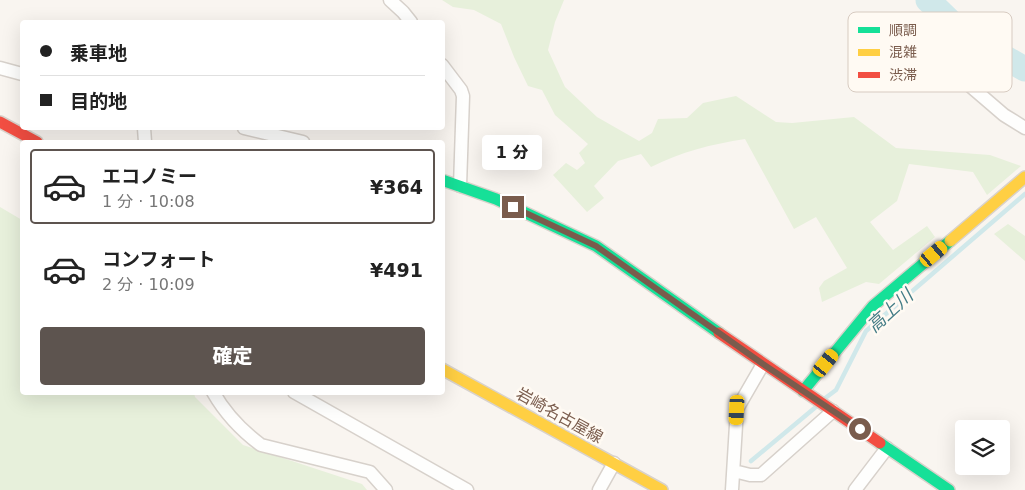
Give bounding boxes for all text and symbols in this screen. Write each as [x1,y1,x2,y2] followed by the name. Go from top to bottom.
[848,12,1012,92] legend
[889,22,917,38] text: 順調
[70,42,127,64] text: 乗車地
[889,44,917,60] text: 混雑
[889,67,917,83] text: 渋滞
[70,90,127,112] text: 目的地
[483,134,543,170] callout: 1 分
[496,143,528,162] text: 1 分
[42,164,87,209] icon: car
[102,165,197,187] text: エコノミー
[370,176,423,198] text: ¥364
[102,192,195,211] text: 1 分 · 10:08
[502,196,524,218] route end
[917,239,950,269] car
[42,247,87,292] icon: car
[102,248,215,270] text: コンフォート
[370,259,423,281] text: ¥491
[102,275,195,294] text: 2 分 · 10:09
[863,283,918,336] water label: 高上川
[40,327,425,385] button: 確定
[810,347,841,379] car
[513,384,606,447] street label: 岩崎名古屋線
[728,395,745,425] car
[849,418,871,440] route start
[955,420,1010,475] map controls
[955,420,1010,475] button: layers

